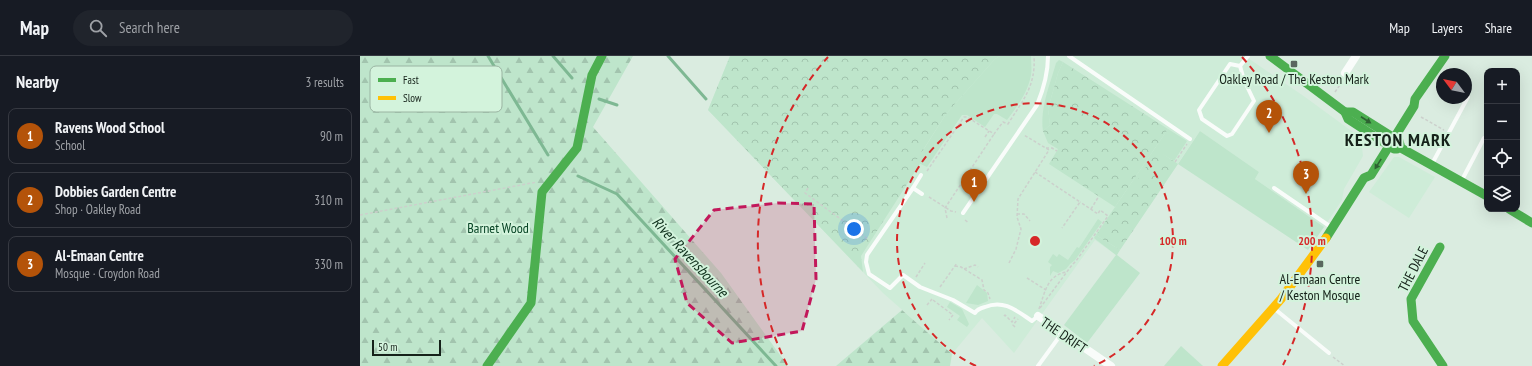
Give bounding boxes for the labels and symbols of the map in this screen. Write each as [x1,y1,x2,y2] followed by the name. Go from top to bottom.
[1289,59,1299,69] marker: Oakley Road / The Keston Mark
[370,66,502,112] legend
[1436,68,1472,104] north arrow
[1219,70,1369,88] place label: Oakley Road / The Keston Mark
[403,73,419,87] text: Fast
[403,91,422,105] text: Slow
[1256,100,1282,133] pin: 2
[1361,116,1371,124] one-way arrow
[1345,128,1451,151] district label: KESTON MARK
[1374,158,1381,170] one-way arrow
[1293,161,1319,194] pin: 3
[961,169,987,202] pin: 1
[648,213,733,301] water label: River Ravensbourne
[467,219,529,237] park label: Barnet Wood
[844,219,864,239] your location
[1159,233,1187,248] text: 100 m
[1298,233,1326,248] text: 200 m
[1028,234,1042,248] centre of rings
[1394,243,1432,295] street label: THE DALE
[1315,259,1325,269] marker: Al-Emaan Centre / Keston Mosque
[1279,270,1361,304] place label: Al-Emaan Centre / Keston Mosque
[1037,313,1091,357] street label: THE DRIFT
[372,338,441,357] scale bar

